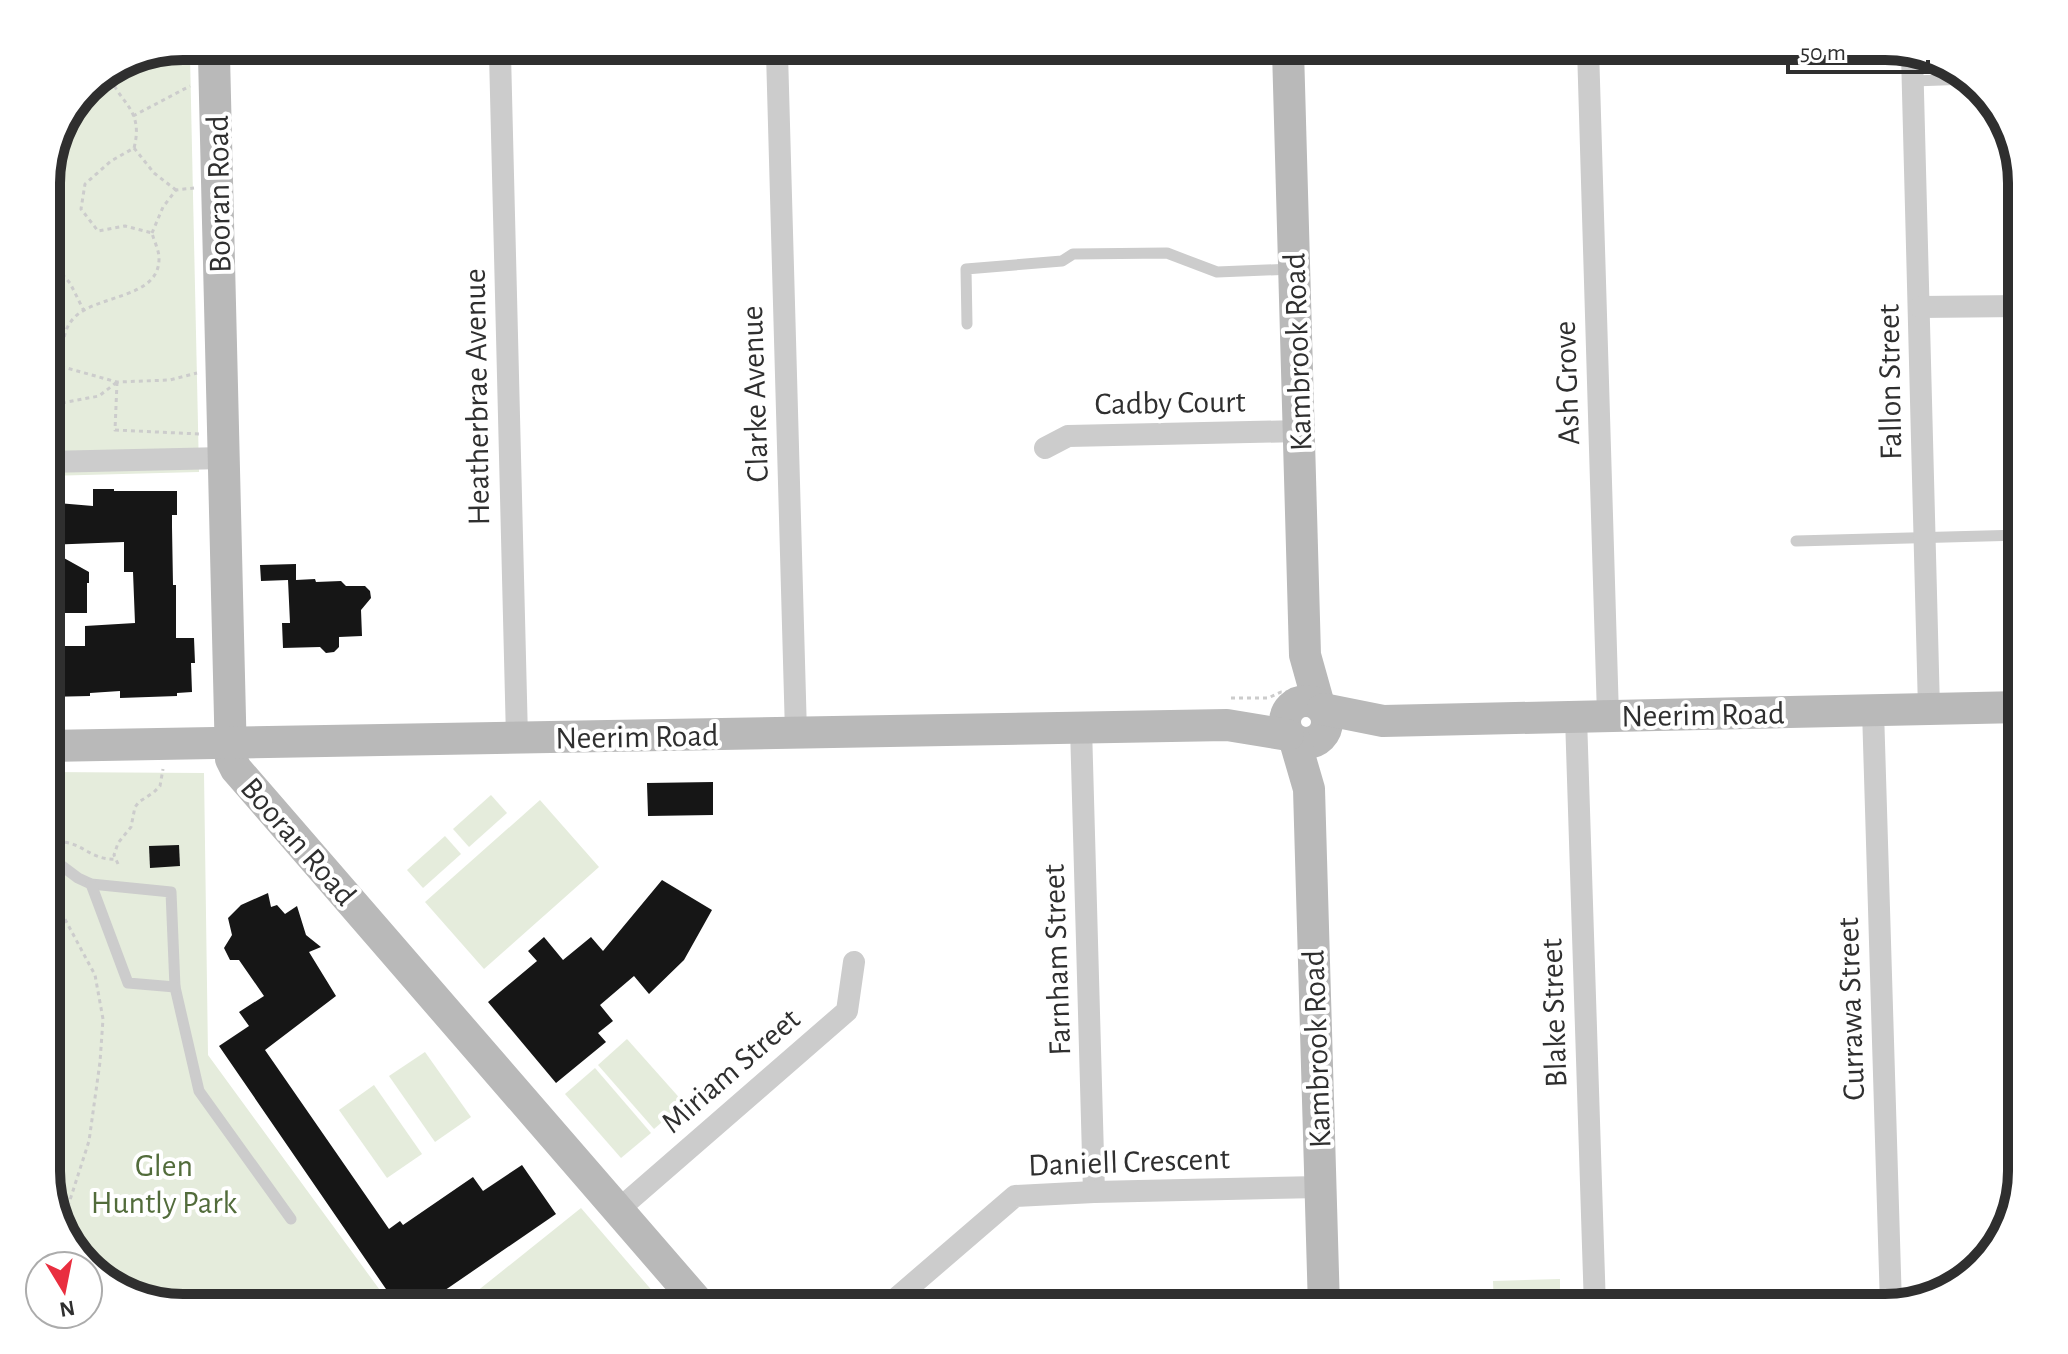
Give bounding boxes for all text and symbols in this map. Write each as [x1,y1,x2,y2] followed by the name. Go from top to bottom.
[1788,24,1928,74] scale bar
[1800,41,1846,65] text: 50 m
[202,115,236,273] street label: Booran Road
[1279,252,1317,452] street label: Kambrook Road
[459,268,495,526] street label: Heatherbrae Avenue
[1873,304,1907,460] street label: Fallon Street
[736,305,774,483] street label: Clarke Avenue
[1549,320,1585,446] street label: Ash Grove
[1094,386,1246,420] street label: Cadby Court
[1621,698,1785,732] street label: Neerim Road
[555,720,719,754] street label: Neerim Road
[234,772,362,912] street label: Booran Road
[1038,864,1076,1056] street label: Farnham Street
[1832,917,1870,1101] street label: Currawa Street
[1535,938,1573,1088] street label: Blake Street
[1298,949,1336,1149] street label: Kambrook Road
[655,1002,806,1139] street label: Miriam Street
[1028,1142,1230,1182] street label: Daniell Crescent
[91,1150,238,1219] park label: Glen Huntly Park
[24,1250,104,1330] north arrow
[58,1297,77,1321] text: N

